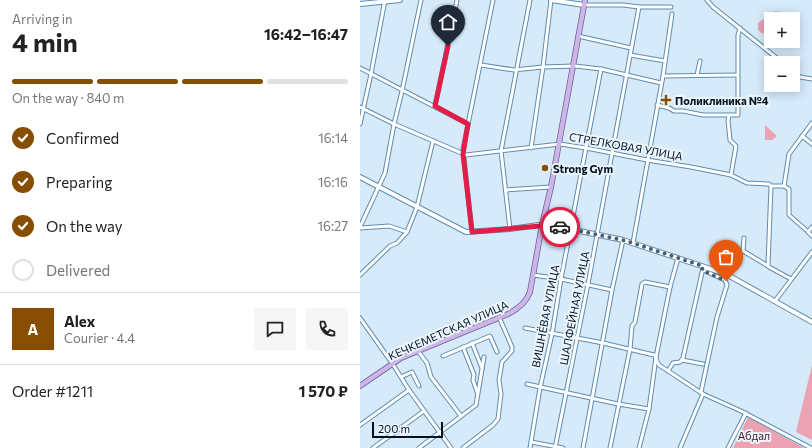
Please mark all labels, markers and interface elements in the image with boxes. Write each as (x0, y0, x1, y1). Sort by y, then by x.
pin (431, 5, 465, 46)
text: Arriving in (12, 11, 72, 27)
icon: home (437, 11, 459, 33)
map controls (764, 12, 800, 92)
button: + (764, 12, 800, 48)
text: 16:42–16:47 (264, 25, 348, 43)
text: 4 min (12, 26, 78, 57)
button: − (764, 56, 800, 92)
text: On the way · 840 m (12, 90, 124, 106)
marker: Поликлиника №4 (660, 94, 672, 106)
place label: Поликлиника №4 (675, 94, 769, 107)
icon: check (12, 127, 34, 149)
text: Confirmed (46, 129, 119, 147)
text: 16:14 (318, 130, 348, 146)
street label: СТРЕЛКОВАЯ УЛИЦА (568, 130, 684, 162)
place label: Strong Gym (553, 162, 613, 175)
marker: Strong Gym (540, 163, 550, 173)
icon: check (12, 171, 34, 193)
text: Preparing (46, 173, 112, 191)
text: 16:16 (318, 174, 348, 190)
courier (540, 207, 580, 247)
icon: check (12, 215, 34, 237)
icon: car (549, 216, 571, 238)
text: On the way (46, 217, 123, 235)
text: 16:27 (317, 218, 348, 234)
pin (709, 240, 743, 281)
icon: bag (715, 246, 737, 268)
street label: ШАЛФЕЙНАЯ УЛИЦА (556, 249, 592, 366)
text: Delivered (46, 261, 110, 279)
street label: ВИШНЁВАЯ УЛИЦА (528, 263, 561, 369)
street label: КЕЧКЕМЕТСКАЯ УЛИЦА (386, 297, 510, 362)
button: chat (254, 308, 296, 350)
button: phone (306, 308, 348, 350)
text: Alex (64, 312, 95, 330)
text: A (28, 320, 38, 338)
text: Courier · 4.4 (64, 330, 135, 346)
text: Order #1211 (12, 382, 93, 400)
text: 1 570 ₽ (299, 382, 348, 400)
scale bar (372, 420, 443, 439)
text: 200 m (378, 422, 410, 435)
park label: Абдал (738, 429, 770, 442)

